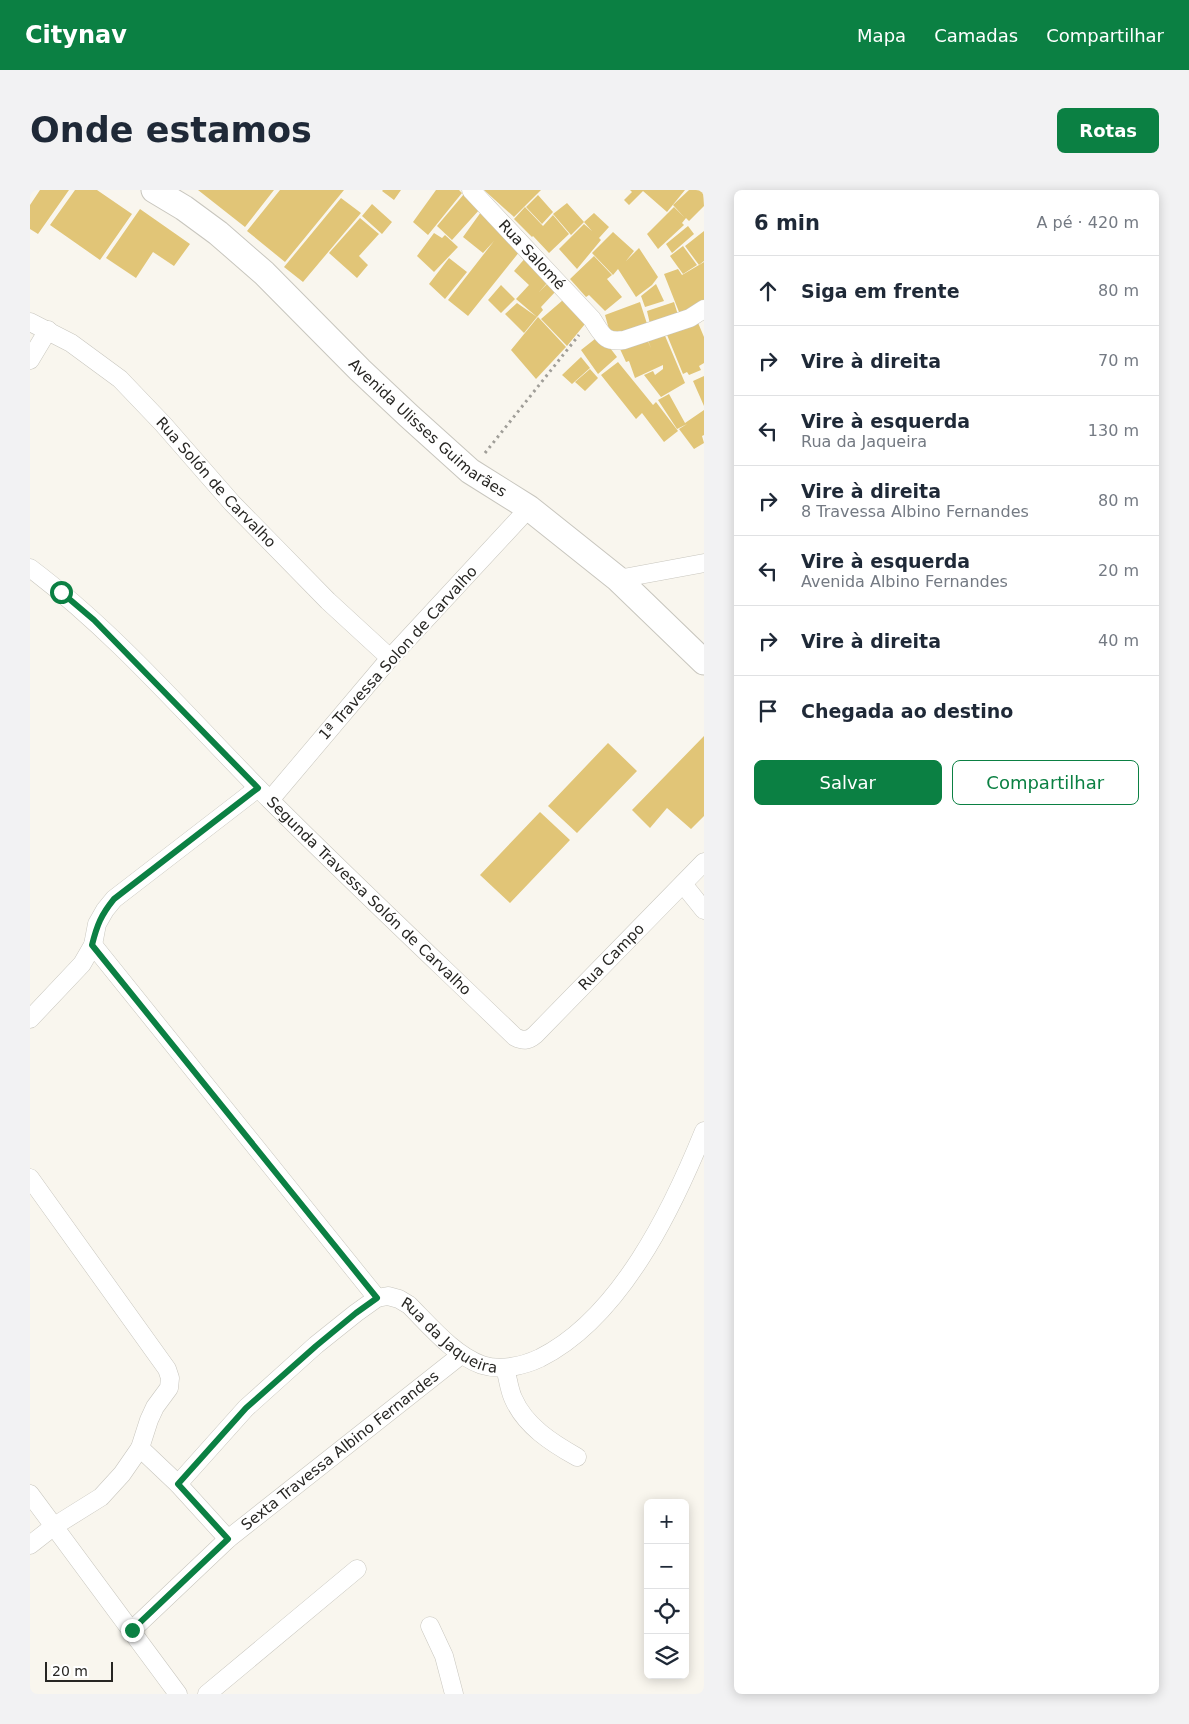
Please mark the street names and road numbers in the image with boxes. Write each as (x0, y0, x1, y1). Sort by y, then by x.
street label: Rua Salomé (495, 216, 569, 294)
street label: Avenida Ulisses Guimarães (345, 355, 510, 501)
street label: Rua Solón de Carvalho (152, 413, 280, 551)
street label: 1ª Travessa Solon de Carvalho (315, 562, 481, 744)
street label: Segunda Travessa Solón de Carvalho (263, 793, 475, 999)
street label: Rua Campo (575, 920, 648, 994)
street label: Rua da Jaqueira (398, 1293, 498, 1377)
street label: Sexta Travessa Albino Fernandes (238, 1367, 443, 1534)

